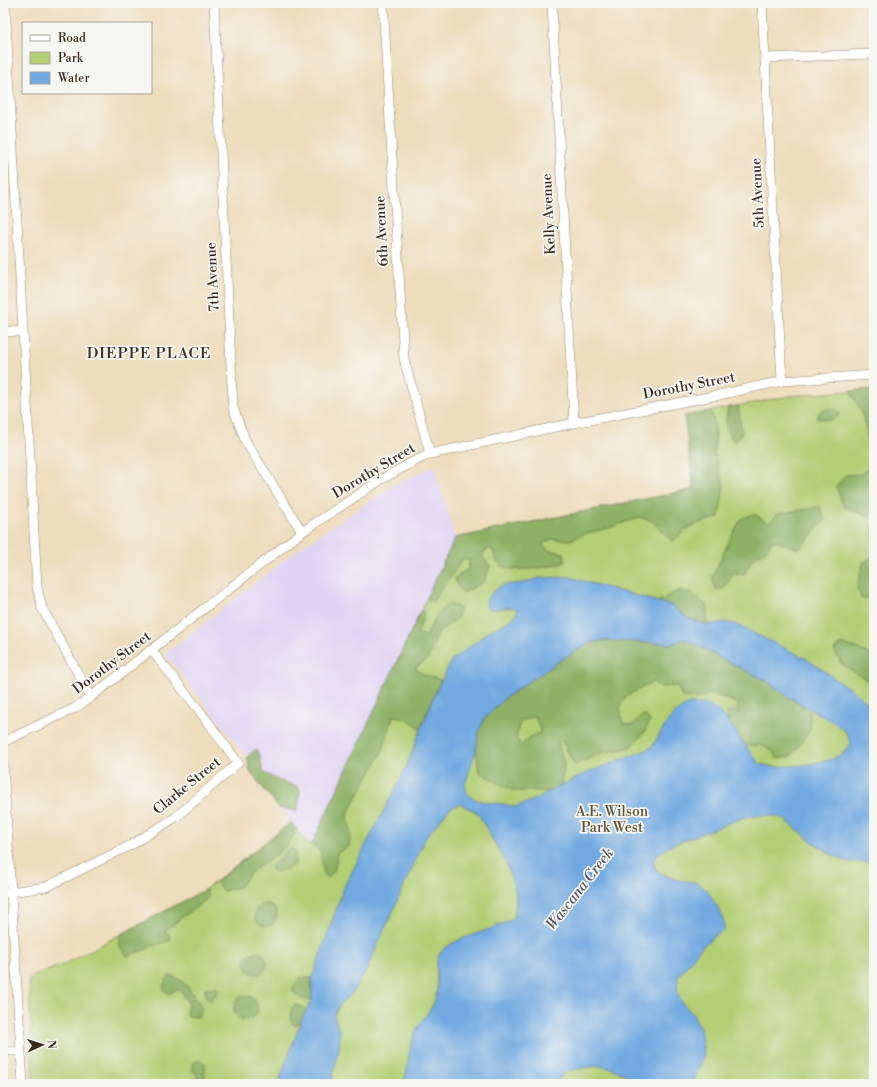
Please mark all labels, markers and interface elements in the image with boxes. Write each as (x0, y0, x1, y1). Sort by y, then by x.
legend (22, 22, 152, 94)
text: Road (58, 31, 86, 46)
text: Park (58, 51, 84, 66)
text: Water (57, 71, 90, 86)
street label: 5th Avenue (747, 157, 769, 229)
street label: Kelly Avenue (538, 173, 560, 255)
street label: 6th Avenue (371, 195, 393, 267)
street label: 7th Avenue (202, 242, 224, 312)
district label: DIEPPE PLACE (87, 344, 211, 363)
street label: Dorothy Street (641, 368, 737, 404)
street label: Dorothy Street (329, 439, 419, 503)
street label: Dorothy Street (69, 628, 155, 698)
street label: Clarke Street (150, 753, 225, 819)
park label: A.E. Wilson Park West (575, 803, 649, 837)
water label: Wascana Creek (542, 844, 618, 934)
north arrow (22, 1025, 62, 1065)
text: N (44, 1040, 58, 1050)

